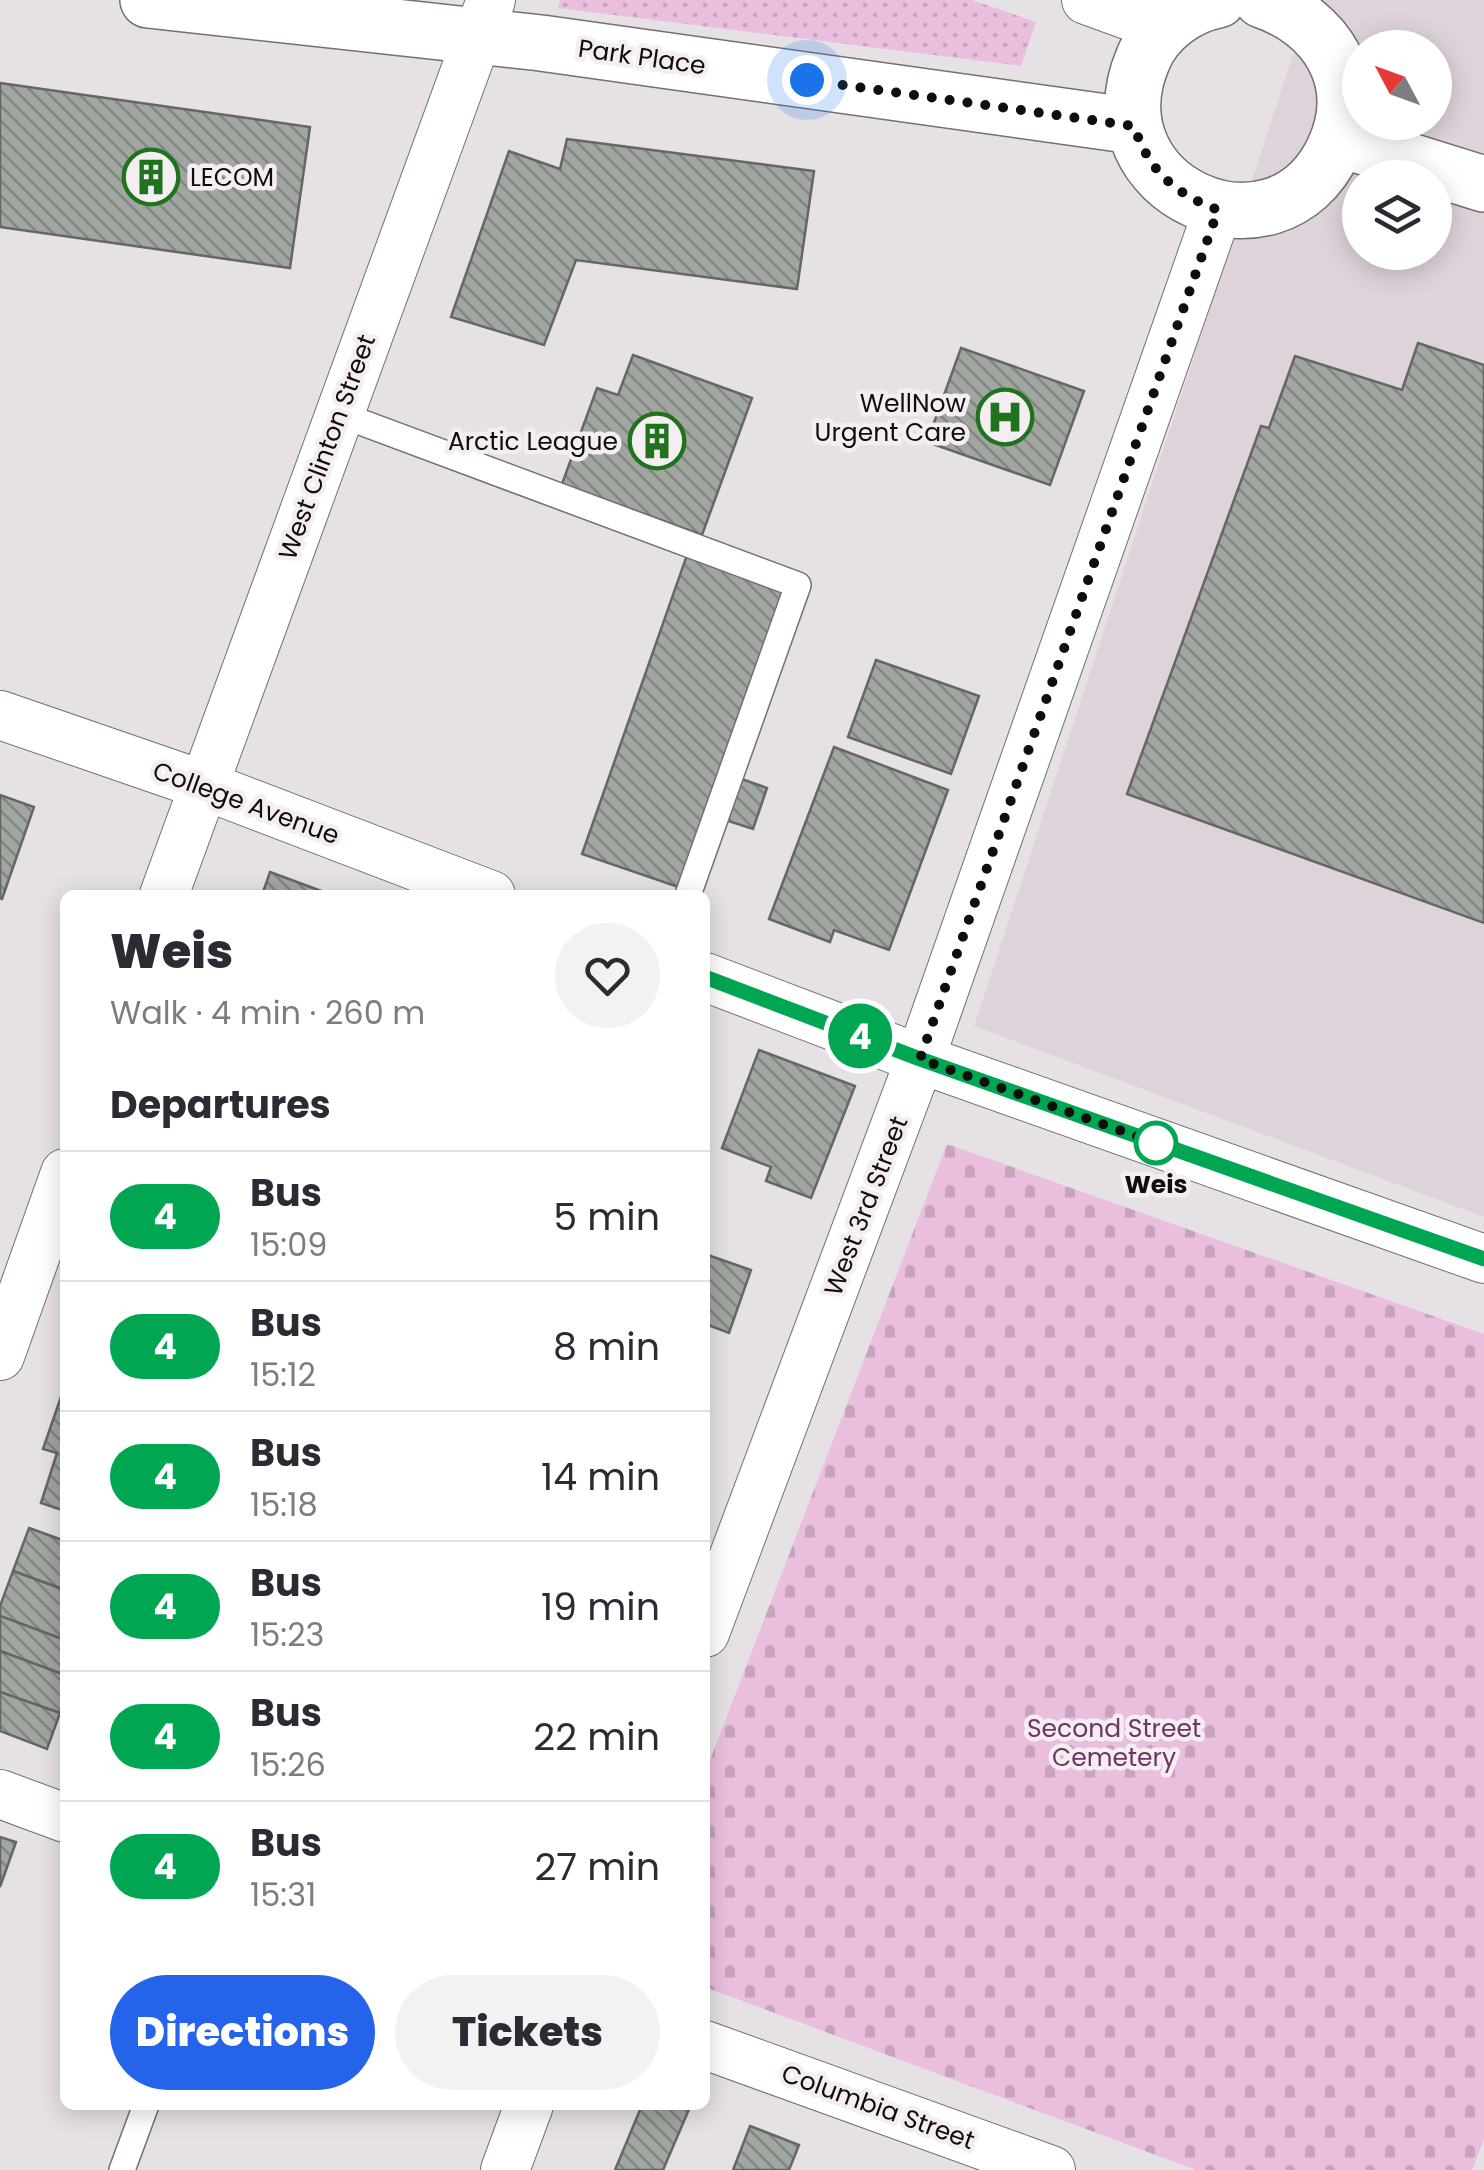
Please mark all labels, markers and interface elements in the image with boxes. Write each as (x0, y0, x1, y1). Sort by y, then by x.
north arrow (1342, 30, 1452, 140)
map controls (1342, 30, 1452, 270)
street label: Park Place (576, 31, 708, 83)
your location (782, 55, 832, 105)
building icon: LECOM (121, 147, 181, 207)
place label: LECOM (190, 160, 274, 195)
button: layers (1342, 160, 1452, 270)
street label: West Clinton Street (270, 330, 384, 564)
place label: WellNow Urgent Care (815, 386, 966, 450)
hospital icon: WellNow Urgent Care (975, 387, 1035, 447)
building icon: Arctic League (627, 411, 687, 471)
place label: Arctic League (448, 424, 618, 459)
street label: College Avenue (148, 753, 344, 853)
text: Weis (110, 918, 233, 985)
button: heart (555, 923, 660, 1028)
text: Walk · 4 min · 260 m (110, 990, 425, 1035)
line badge: 4 (828, 1004, 892, 1068)
text: 4 (848, 1012, 872, 1061)
text: Departures (110, 1078, 331, 1131)
street label: West 3rd Street (816, 1111, 916, 1301)
marker: Weis (1135, 1122, 1177, 1164)
text: Bus (250, 1166, 322, 1219)
place label: Weis (1124, 1167, 1188, 1202)
text: 5 min (553, 1190, 660, 1243)
text: 4 (153, 1192, 177, 1241)
text: 15:09 (250, 1222, 327, 1267)
text: Bus (250, 1296, 322, 1349)
text: 8 min (553, 1320, 660, 1373)
text: 4 (153, 1322, 177, 1371)
text: 15:12 (250, 1352, 316, 1397)
text: Bus (250, 1426, 322, 1479)
text: 14 min (541, 1450, 660, 1503)
text: 4 (153, 1452, 177, 1501)
text: 15:18 (250, 1482, 318, 1527)
text: Bus (250, 1556, 322, 1609)
text: 19 min (541, 1580, 660, 1633)
text: 4 (153, 1582, 177, 1631)
text: 15:23 (250, 1612, 324, 1657)
text: Bus (250, 1686, 322, 1739)
text: 22 min (533, 1710, 660, 1763)
park label: Second Street Cemetery (1027, 1711, 1201, 1775)
text: 4 (153, 1712, 177, 1761)
text: 15:26 (250, 1742, 326, 1787)
text: Bus (250, 1816, 322, 1869)
text: 27 min (534, 1840, 660, 1893)
text: 4 (153, 1842, 177, 1891)
text: 15:31 (250, 1872, 316, 1917)
button: Directions (110, 1975, 375, 2090)
button: Tickets (395, 1975, 660, 2090)
street label: Columbia Street (777, 2056, 979, 2158)

